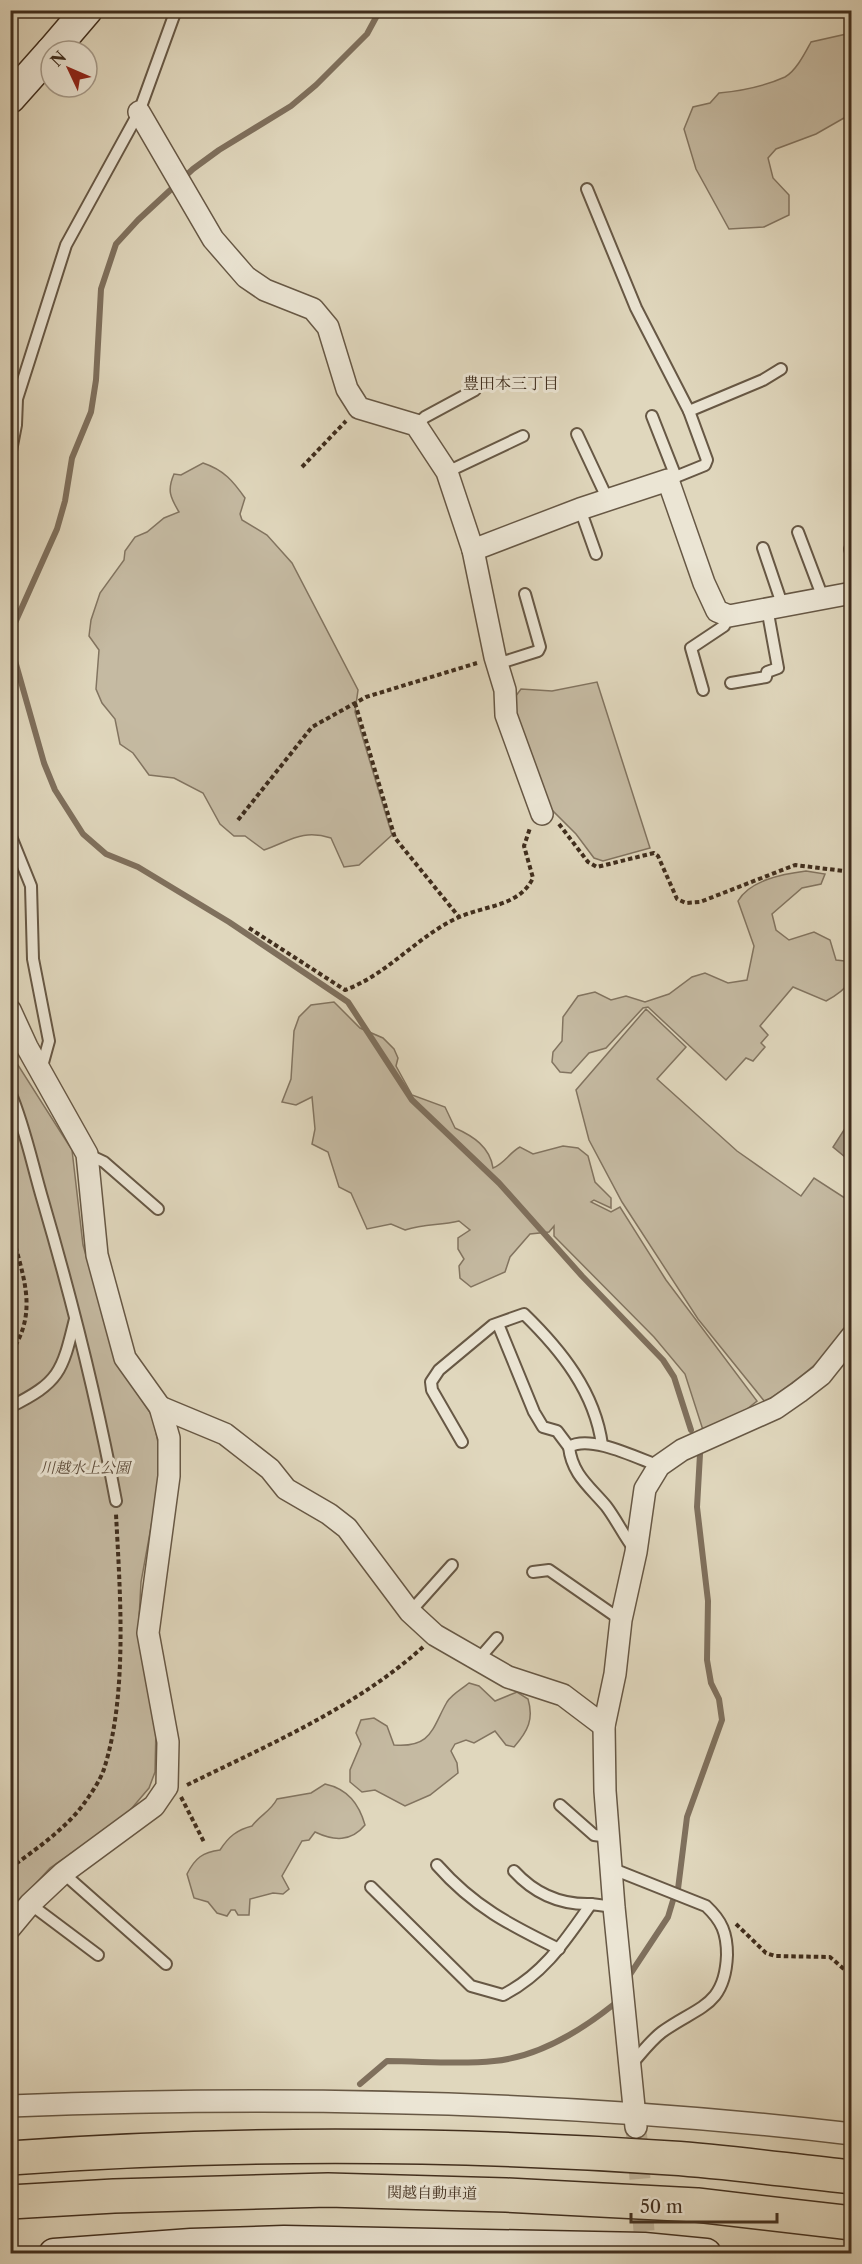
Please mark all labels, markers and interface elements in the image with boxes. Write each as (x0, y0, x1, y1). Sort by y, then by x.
north arrow (39, 39, 99, 99)
text: N (46, 47, 70, 71)
district label: 豊田本三丁目 (463, 373, 559, 393)
park label: 川越水上公園 (40, 1458, 133, 1477)
street label: 関越自動車道 (387, 2182, 477, 2203)
scale bar (631, 2186, 776, 2224)
text: 50 m (640, 2196, 683, 2218)

